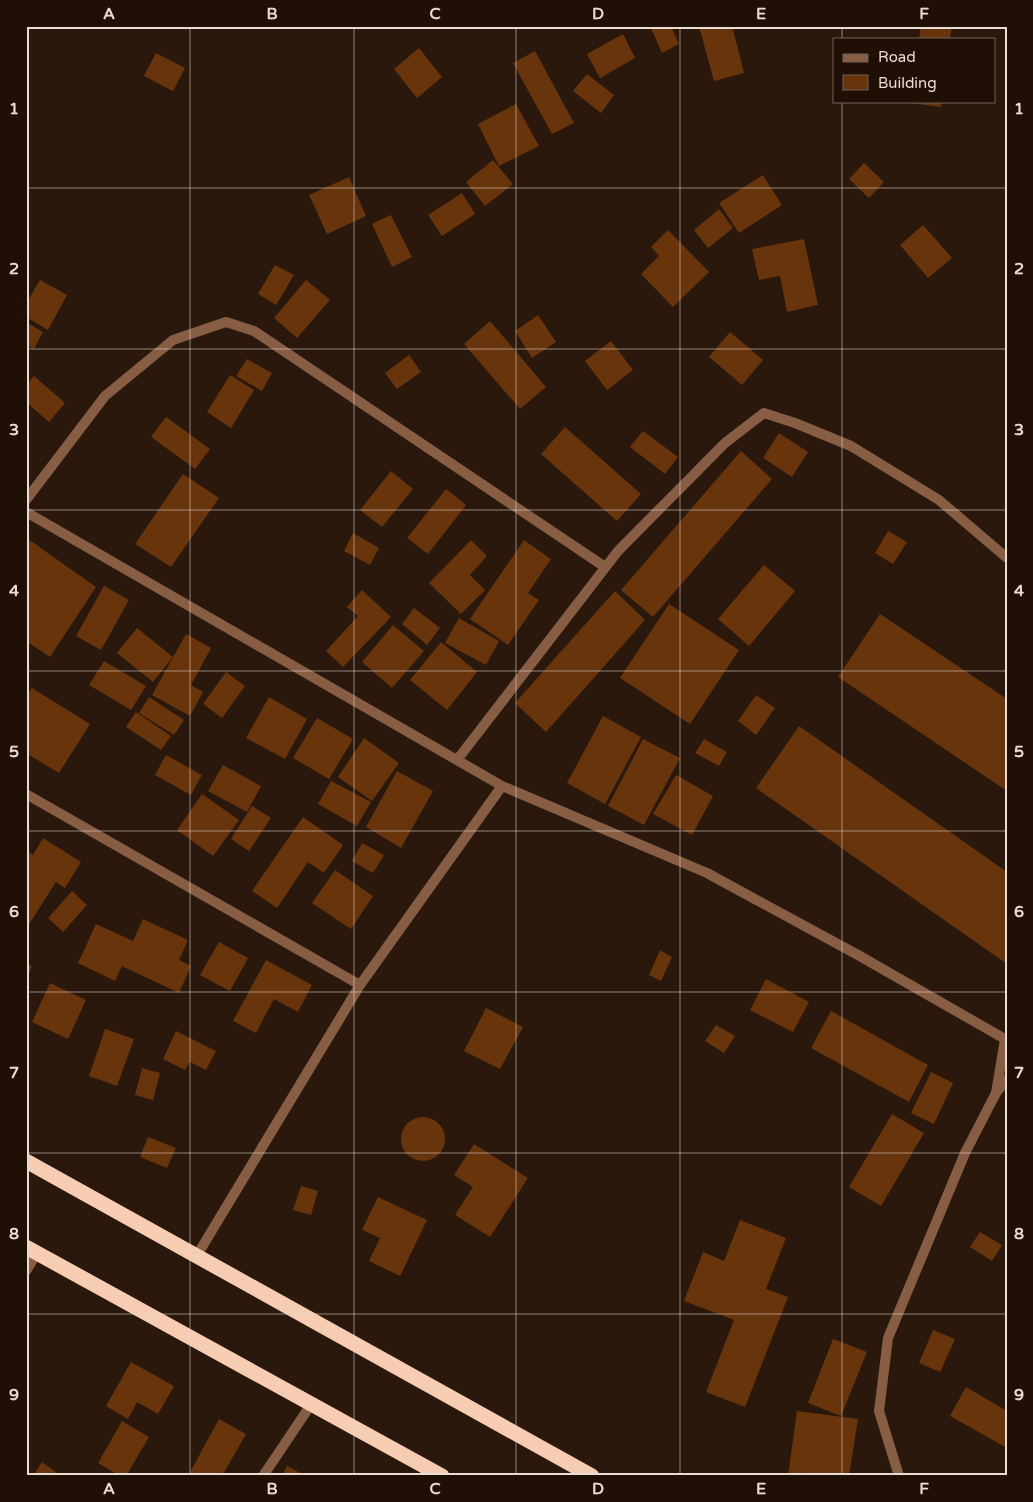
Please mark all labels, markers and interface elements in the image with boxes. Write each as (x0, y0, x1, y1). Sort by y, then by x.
text: A (103, 4, 115, 24)
text: B (266, 4, 278, 24)
text: C (429, 4, 441, 24)
text: D (592, 4, 604, 24)
text: E (756, 4, 766, 24)
text: F (919, 4, 929, 24)
legend (833, 38, 996, 102)
text: Road (878, 48, 916, 66)
text: Building (878, 74, 937, 92)
text: 1 (9, 99, 19, 119)
text: 1 (1014, 99, 1024, 119)
text: 2 (9, 259, 19, 279)
text: 2 (1014, 259, 1024, 279)
text: 3 (9, 420, 19, 440)
text: 3 (1014, 420, 1024, 440)
text: 4 (9, 581, 19, 601)
text: 4 (1014, 581, 1024, 601)
text: 5 (9, 742, 19, 762)
text: 5 (1014, 742, 1024, 762)
text: 6 (9, 902, 19, 922)
text: 6 (1014, 902, 1024, 922)
text: 7 (9, 1063, 19, 1083)
text: 7 (1014, 1063, 1024, 1083)
text: 8 (9, 1224, 19, 1244)
text: 8 (1014, 1224, 1024, 1244)
text: 9 (9, 1385, 19, 1405)
text: 9 (1014, 1385, 1024, 1405)
text: A (103, 1479, 115, 1499)
text: B (266, 1479, 278, 1499)
text: C (429, 1479, 441, 1499)
text: D (592, 1479, 604, 1499)
text: E (756, 1479, 766, 1499)
text: F (919, 1479, 929, 1499)

